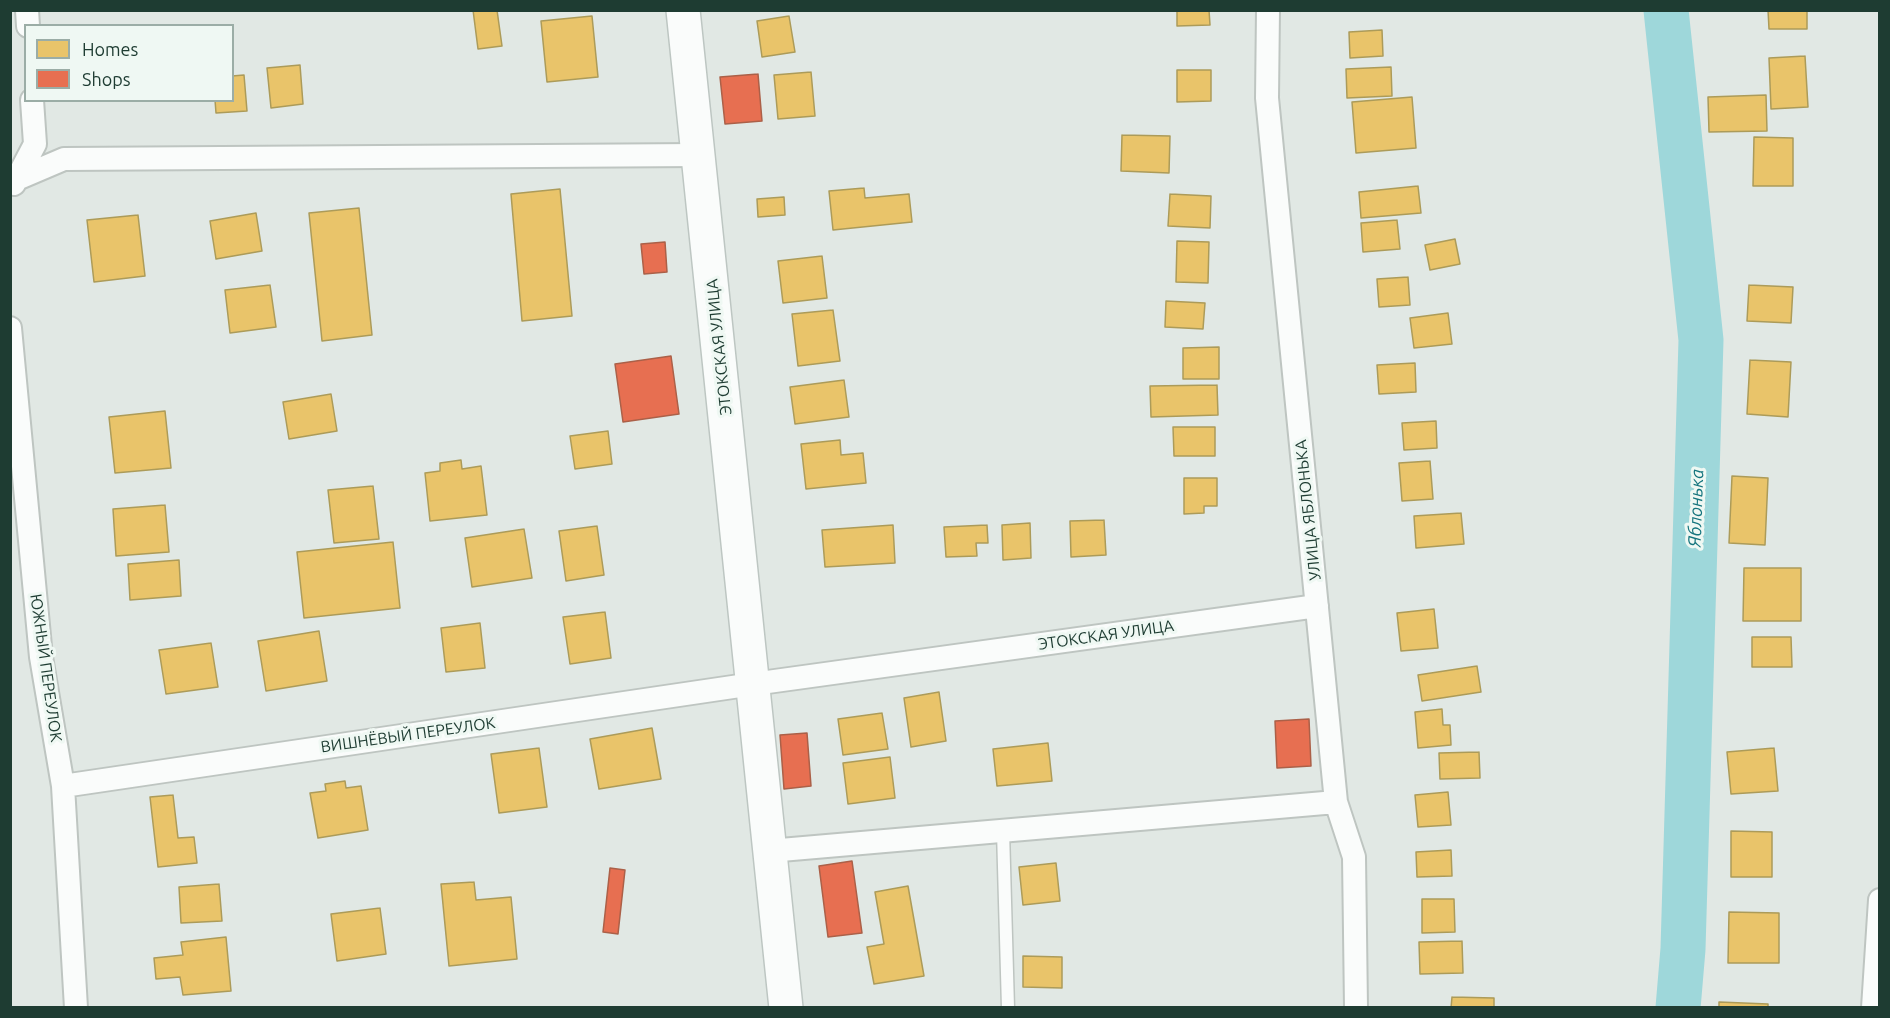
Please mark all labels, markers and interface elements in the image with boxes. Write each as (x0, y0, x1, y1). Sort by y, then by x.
legend (24, 24, 234, 102)
text: Homes (82, 39, 138, 59)
text: Shops (82, 69, 131, 89)
street label: ЭТОКСКАЯ УЛИЦА (702, 278, 736, 416)
street label: УЛИЦА ЯБЛОНЬКА (1291, 439, 1325, 581)
water label: Яблонька (1684, 469, 1708, 547)
street label: ЮЖНЫЙ ПЕРЕУЛОК (26, 593, 66, 743)
street label: ЭТОКСКАЯ УЛИЦА (1037, 616, 1175, 654)
street label: ВИШНЁВЫЙ ПЕРЕУЛОК (319, 713, 497, 757)

